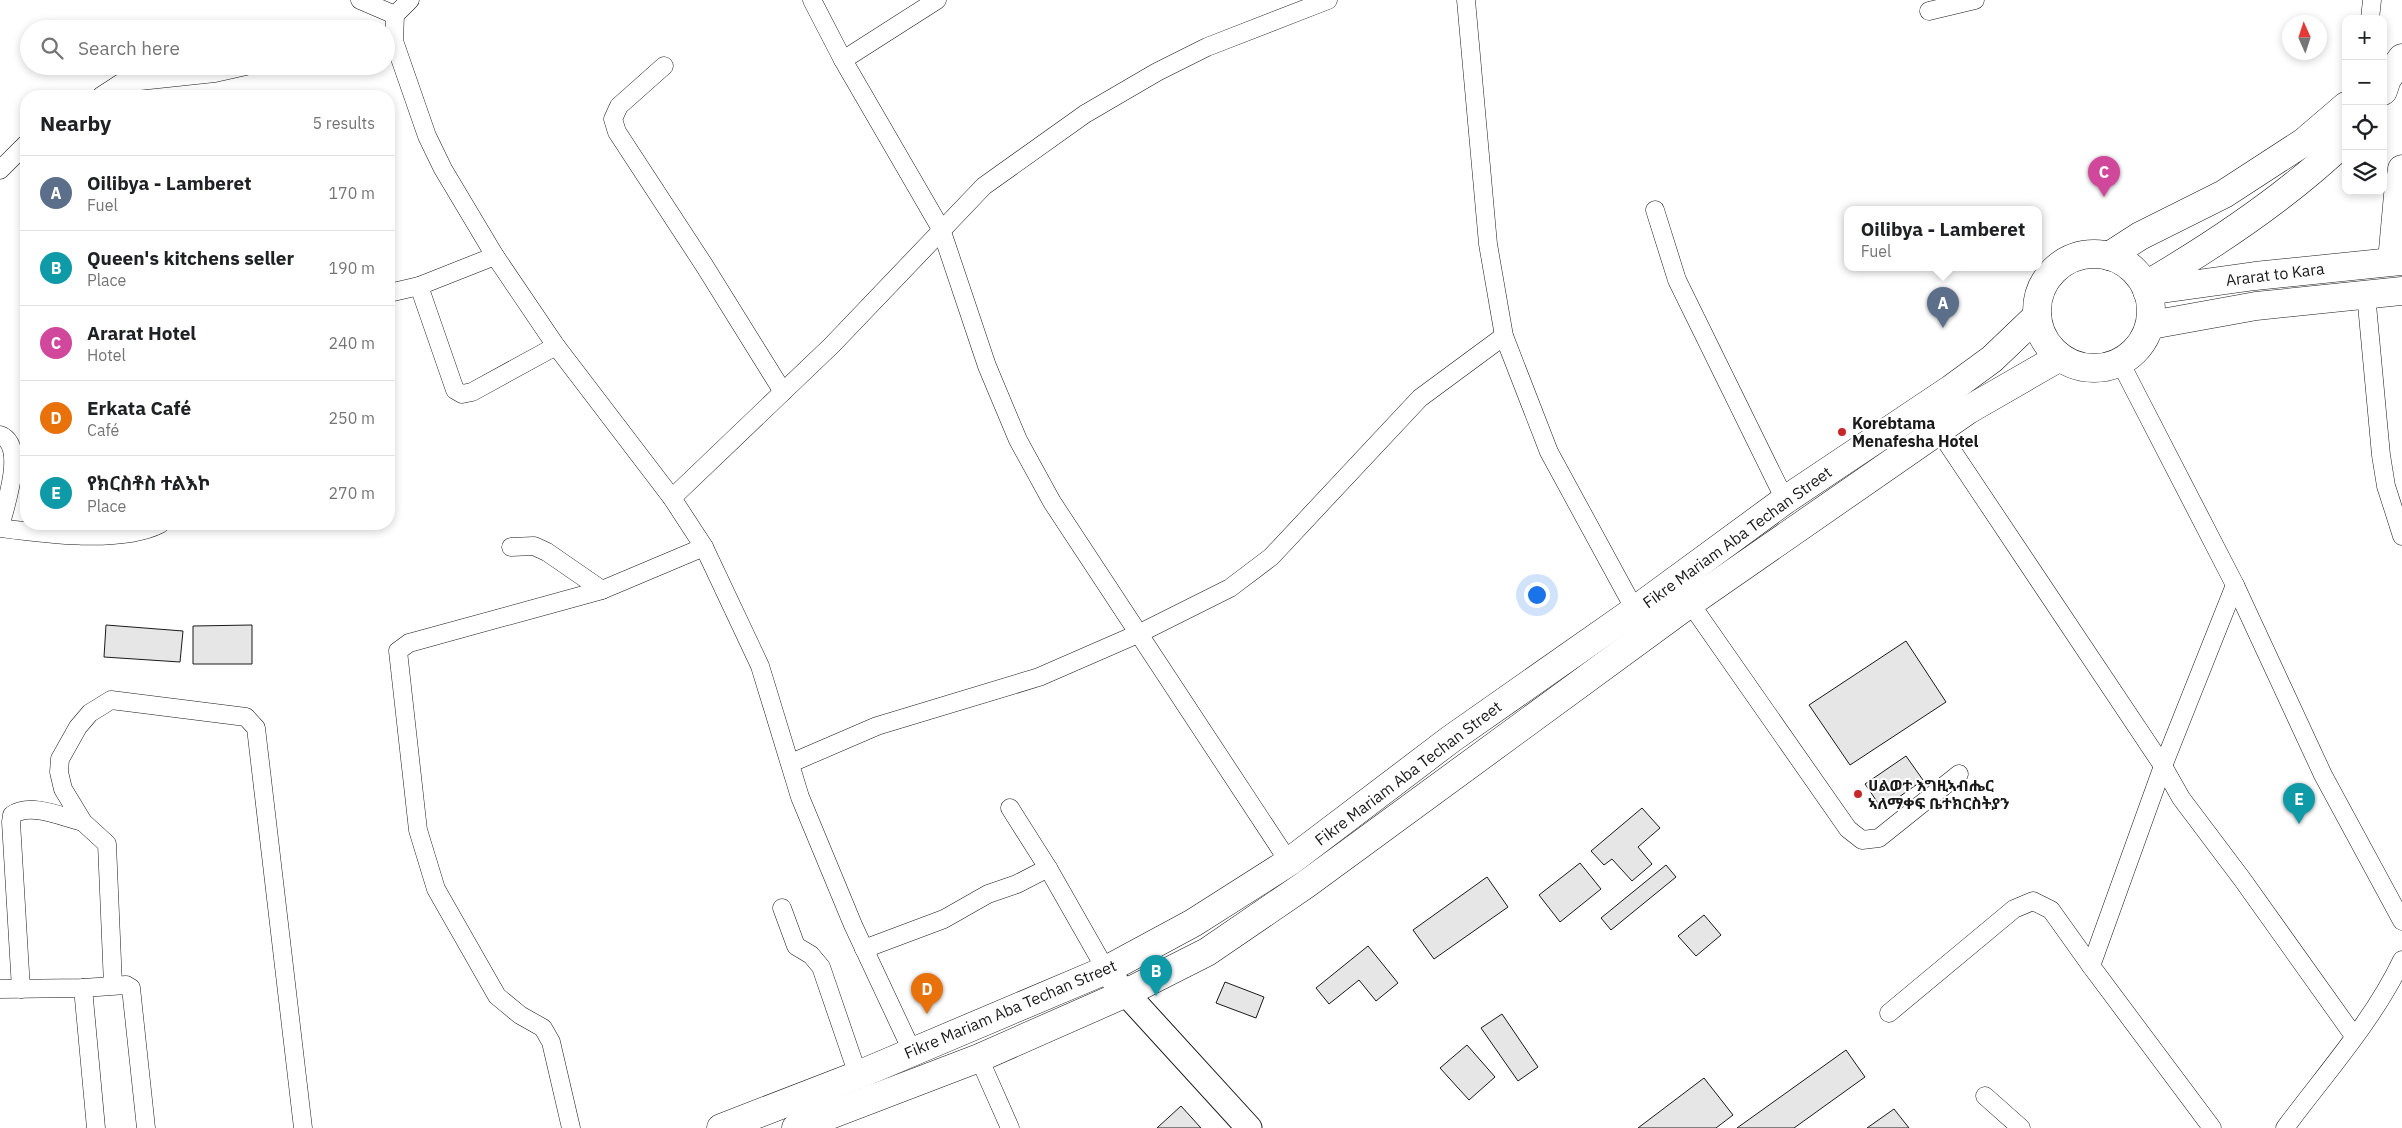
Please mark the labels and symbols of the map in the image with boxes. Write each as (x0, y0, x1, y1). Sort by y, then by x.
north arrow (2282, 15, 2327, 60)
pin: C (2088, 156, 2120, 197)
street label: Ararat to Kara (2224, 258, 2326, 290)
pin: A (1927, 287, 1959, 328)
place label: Korebtama Menafesha Hotel (1852, 413, 1978, 451)
marker: Korebtama Menafesha Hotel (1836, 426, 1848, 438)
street label: Fikre Mariam Aba Techan Street (1639, 462, 1835, 612)
your location (1524, 582, 1550, 608)
street label: Fikre Mariam Aba Techan Street (1311, 696, 1505, 850)
place label: ሀልወተ እግዚኣብሔር ኣለማቀፍ ቤተክርስትያን (1868, 775, 2010, 813)
pin: E (2283, 783, 2315, 824)
marker: ሀልወተ እግዚኣብሔር ኣለማቀፍ ቤተክርስትያን (1852, 788, 1864, 800)
street label: Fikre Mariam Aba Techan Street (901, 955, 1119, 1063)
pin: B (1140, 955, 1172, 996)
pin: D (911, 973, 943, 1014)

